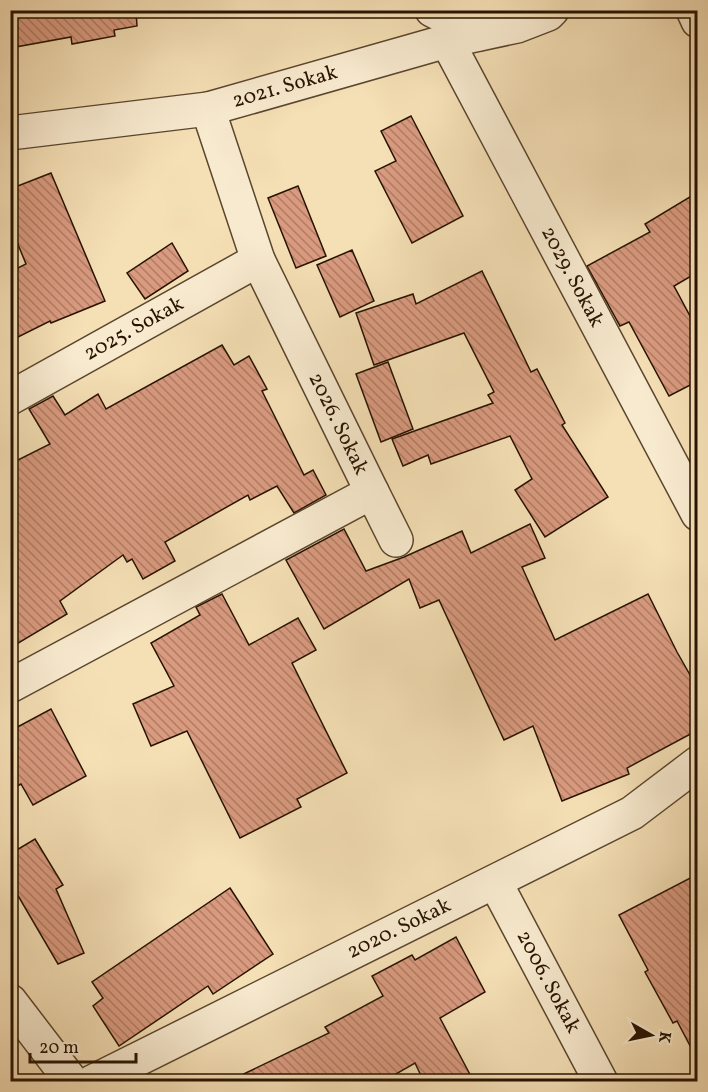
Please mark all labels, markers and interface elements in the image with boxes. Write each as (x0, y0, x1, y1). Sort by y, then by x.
street label: 2021. Sokak (229, 58, 342, 116)
street label: 2029. Sokak (533, 221, 611, 333)
street label: 2025. Sokak (79, 289, 190, 368)
street label: 2026. Sokak (301, 368, 376, 481)
street label: 2020. Sokak (342, 891, 456, 967)
street label: 2006. Sokak (509, 925, 588, 1039)
north arrow (621, 1005, 681, 1065)
scale bar (30, 1026, 136, 1064)
text: K (652, 1030, 676, 1045)
text: 20 m (39, 1036, 79, 1061)

